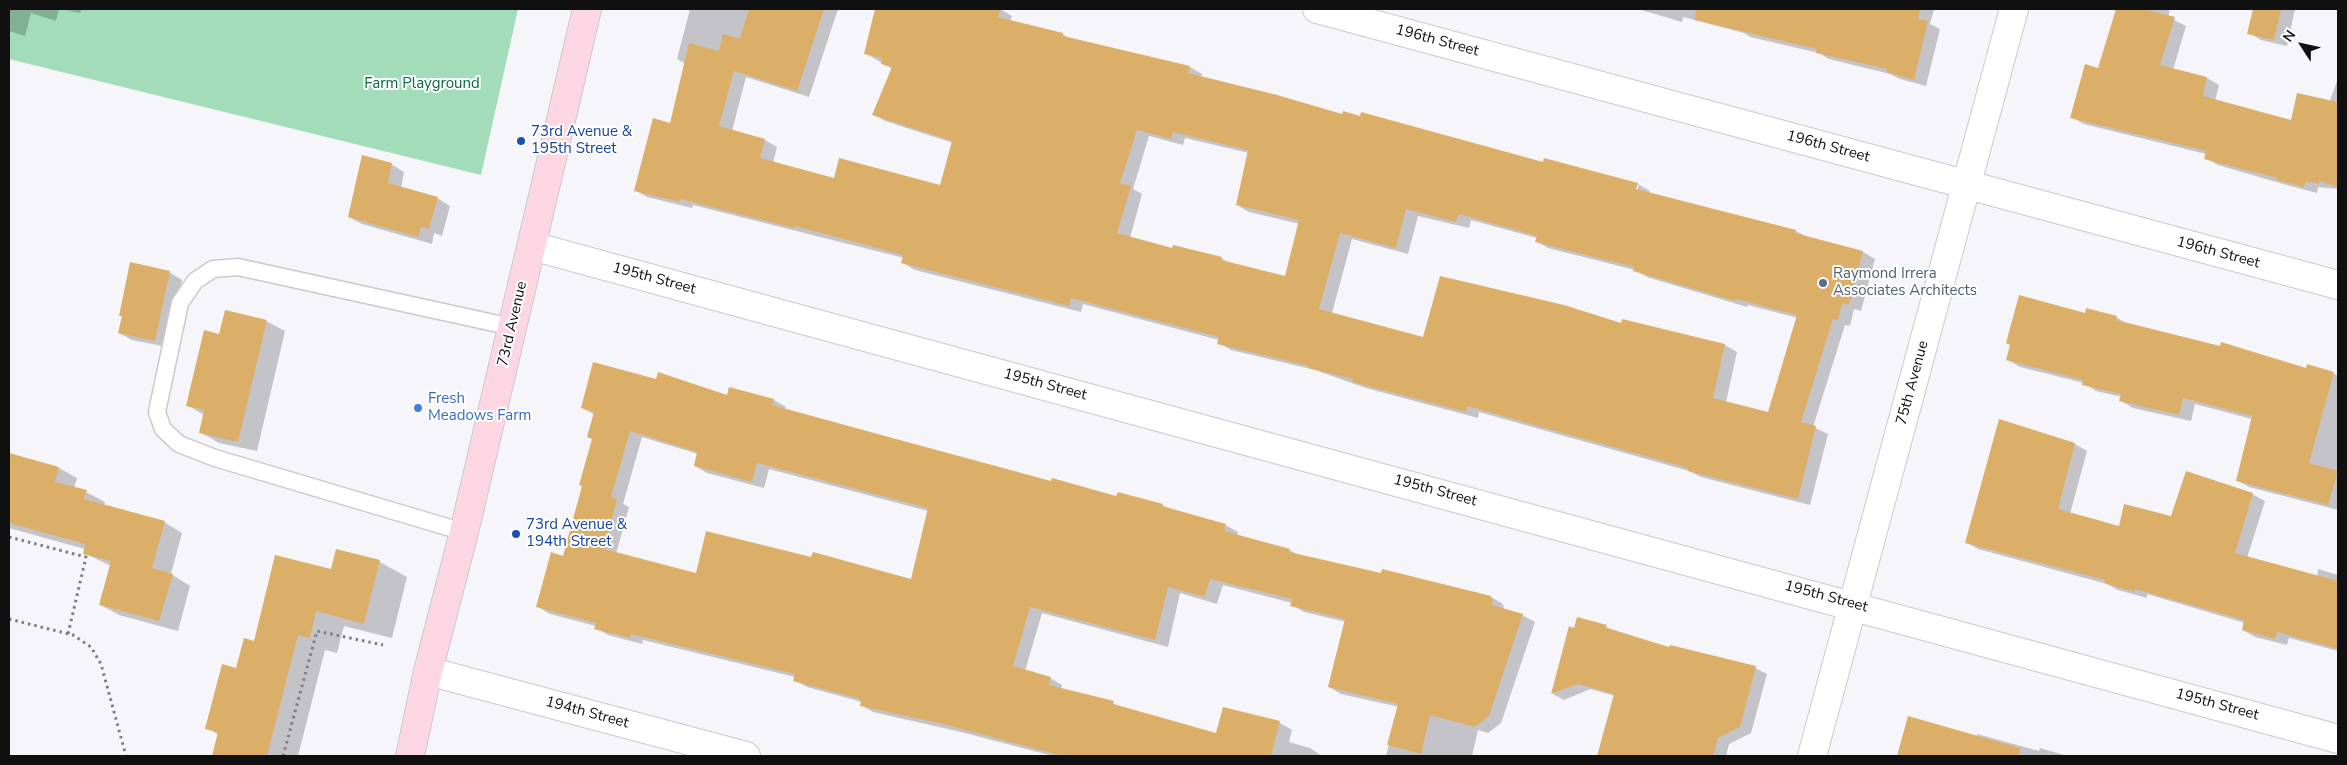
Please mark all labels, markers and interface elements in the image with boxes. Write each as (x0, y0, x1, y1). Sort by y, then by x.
north arrow (2277, 20, 2327, 70)
street label: 196th Street (1393, 21, 1481, 61)
text: N (2279, 26, 2300, 46)
park label: Farm Playground (364, 75, 480, 93)
place label: 73rd Avenue & 195th Street (531, 123, 632, 158)
street label: 196th Street (1784, 127, 1872, 167)
marker: 73rd Avenue & 195th Street (515, 135, 527, 147)
street label: 196th Street (2174, 233, 2262, 273)
street label: 195th Street (610, 259, 698, 299)
place label: Raymond Irrera Associates Architects (1833, 265, 1977, 300)
marker: Raymond Irrera Associates Architects (1817, 277, 1829, 289)
street label: 73rd Avenue (494, 280, 532, 368)
street label: 75th Avenue (1893, 339, 1933, 427)
street label: 195th Street (1001, 365, 1089, 405)
place label: Fresh Meadows Farm (428, 390, 531, 425)
marker: Fresh Meadows Farm (412, 402, 424, 414)
street label: 195th Street (1391, 471, 1479, 511)
place label: 73rd Avenue & 194th Street (526, 516, 627, 551)
marker: 73rd Avenue & 194th Street (510, 528, 522, 540)
street label: 195th Street (1782, 577, 1870, 617)
street label: 195th Street (2173, 685, 2261, 725)
street label: 194th Street (543, 693, 631, 733)

